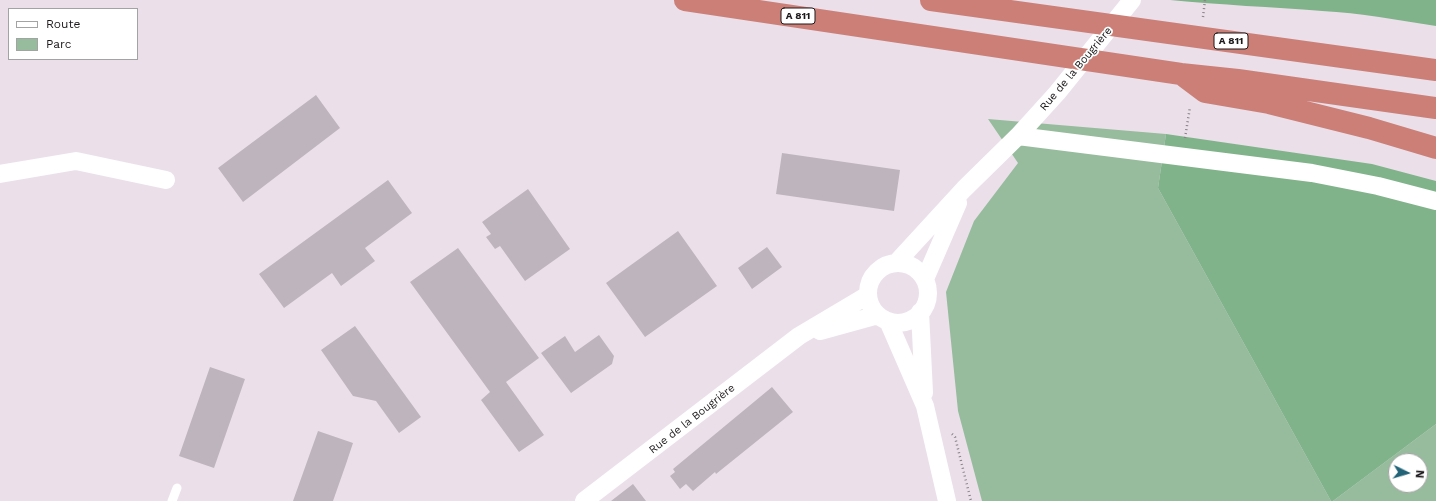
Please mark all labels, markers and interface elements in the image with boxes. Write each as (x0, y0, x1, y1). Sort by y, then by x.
legend (8, 8, 138, 60)
road number: A 811 (781, 8, 815, 24)
text: Route (46, 17, 80, 31)
street label: Rue de la Bougrière (1037, 24, 1115, 114)
road number: A 811 (1214, 33, 1248, 49)
text: Parc (46, 37, 72, 51)
street label: Rue de la Bougrière (646, 381, 738, 457)
north arrow (1388, 453, 1428, 493)
text: N (1413, 469, 1426, 479)

